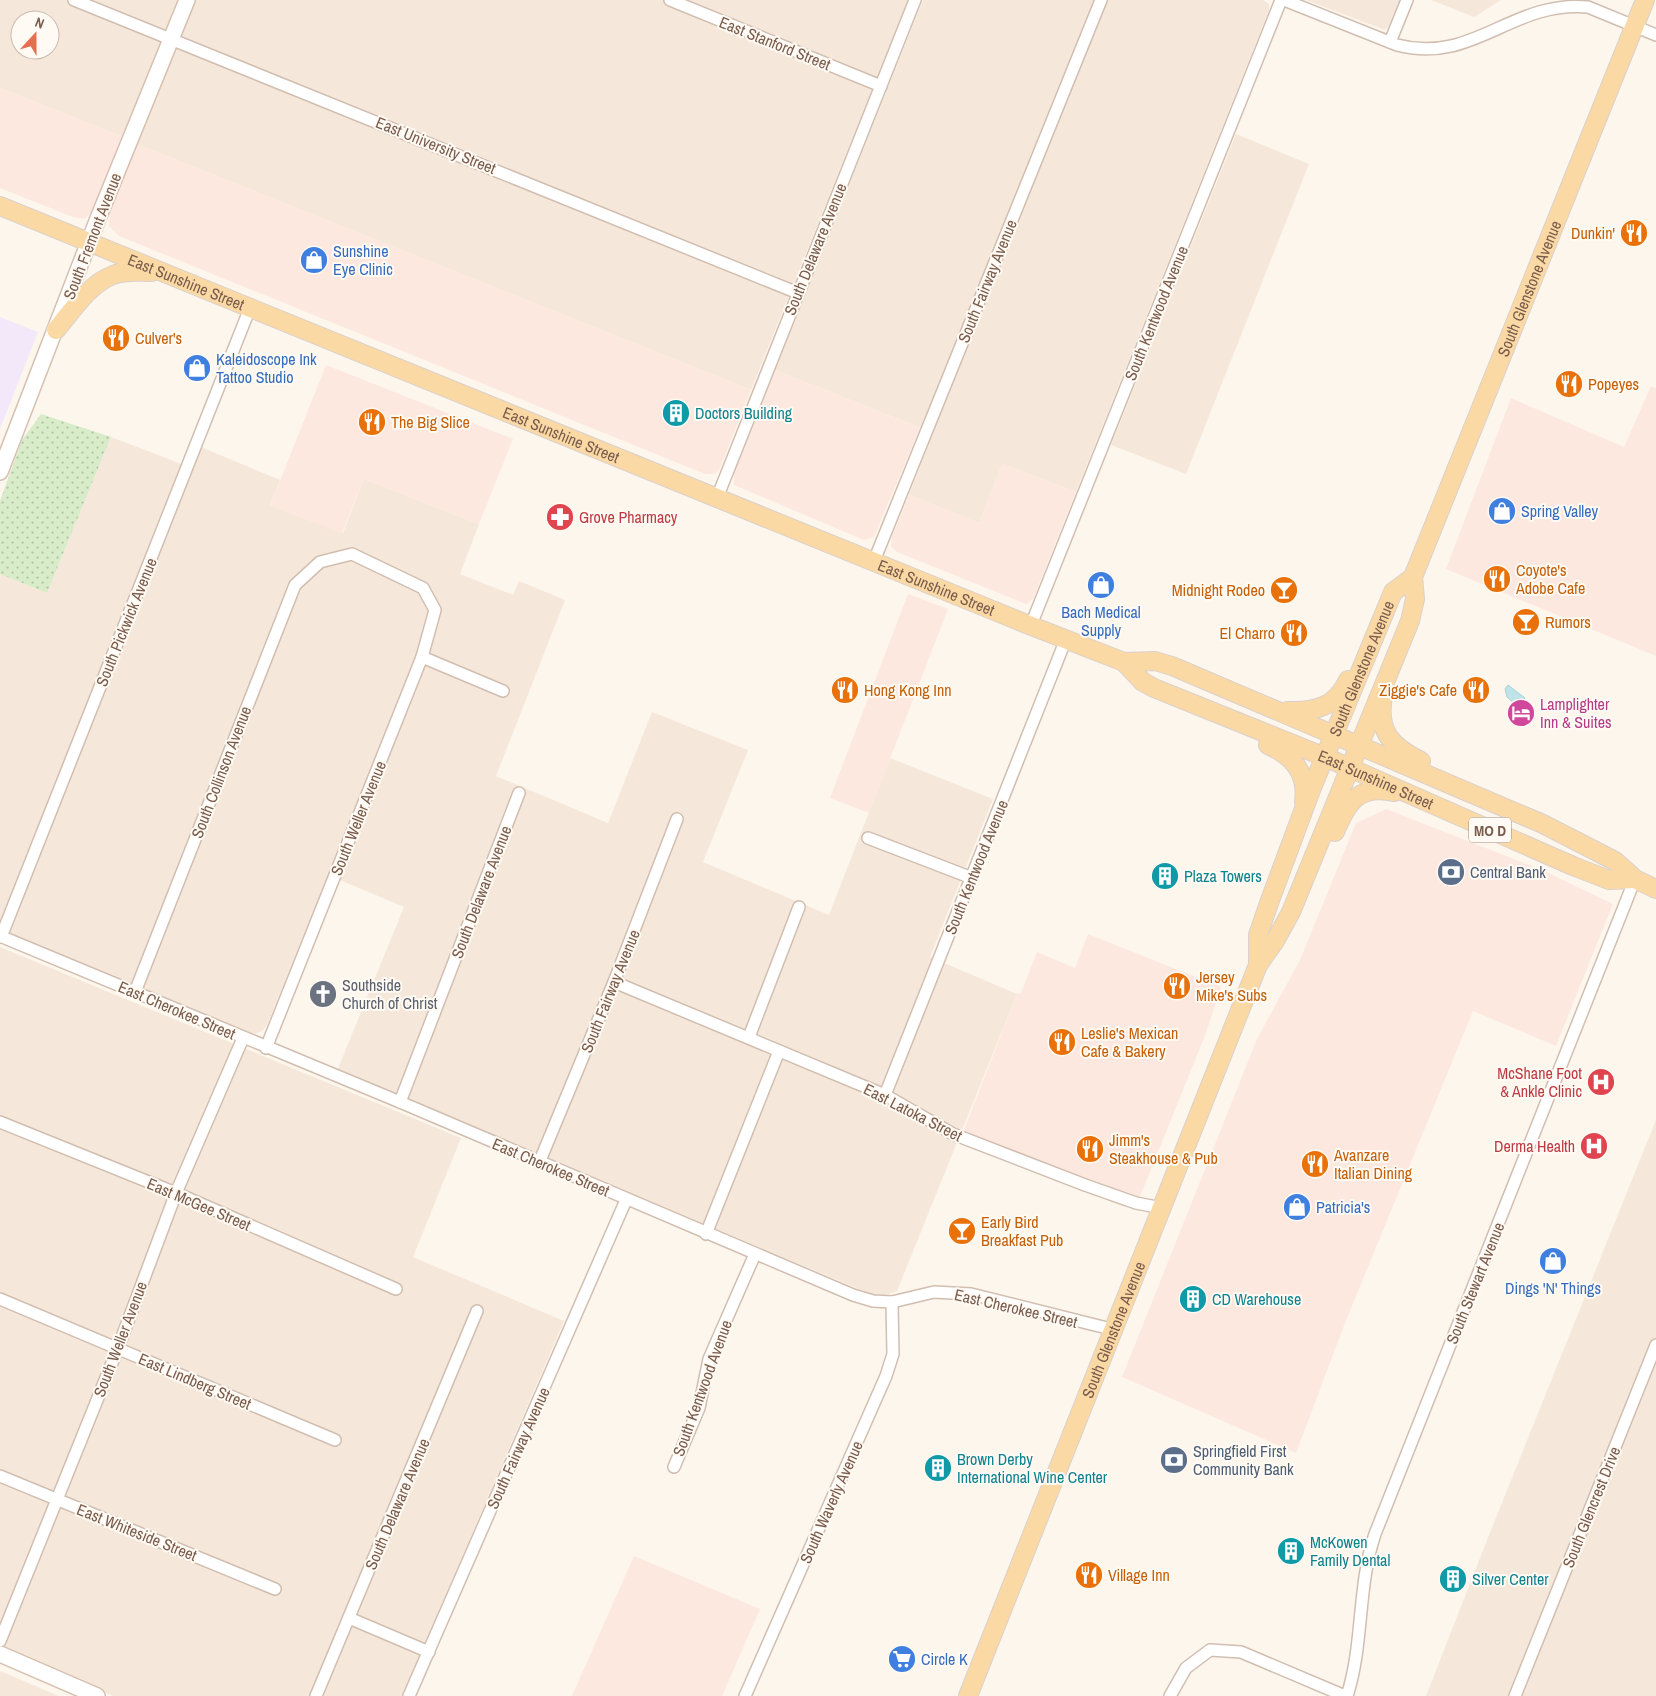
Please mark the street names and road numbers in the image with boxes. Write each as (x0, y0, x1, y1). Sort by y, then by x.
street label: East Stanford Street (716, 11, 834, 75)
street label: East University Street (373, 111, 500, 179)
street label: South Fremont Avenue (58, 170, 126, 302)
street label: South Delaware Avenue (778, 180, 852, 318)
street label: South Fairway Avenue (952, 216, 1022, 346)
street label: South Glenstone Avenue (1492, 217, 1566, 360)
street label: South Kentwood Avenue (1119, 242, 1193, 384)
street label: East Sunshine Street (125, 248, 248, 316)
street label: East Sunshine Street (500, 401, 623, 468)
street label: South Pickwick Avenue (90, 554, 162, 690)
street label: East Sunshine Street (875, 554, 998, 621)
street label: South Glenstone Avenue (1323, 597, 1399, 740)
street label: South Collinson Avenue (186, 703, 256, 841)
street label: East Sunshine Street (1315, 744, 1437, 815)
street label: South Weller Avenue (325, 757, 391, 879)
street label: South Kentwood Avenue (939, 796, 1013, 938)
road number: MO D (1469, 818, 1511, 842)
street label: South Delaware Avenue (446, 822, 516, 962)
street label: South Fairway Avenue (575, 926, 645, 1056)
street label: East Cherokee Street (115, 975, 239, 1045)
street label: East Latoka Street (860, 1078, 966, 1146)
street label: East Cherokee Street (489, 1132, 613, 1202)
street label: East McGee Street (144, 1172, 255, 1236)
street label: South Stewart Avenue (1441, 1219, 1509, 1347)
street label: South Glenstone Avenue (1076, 1258, 1150, 1401)
street label: South Weller Avenue (88, 1278, 152, 1400)
street label: East Cherokee Street (952, 1283, 1080, 1333)
street label: South Kentwood Avenue (667, 1317, 737, 1459)
street label: East Lindberg Street (135, 1347, 255, 1415)
street label: South Fairway Avenue (481, 1384, 555, 1512)
street label: South Delaware Avenue (359, 1435, 435, 1573)
street label: South Waverly Avenue (794, 1437, 868, 1567)
street label: South Glencrest Drive (1557, 1443, 1625, 1571)
street label: East Whiteside Street (74, 1498, 201, 1566)

